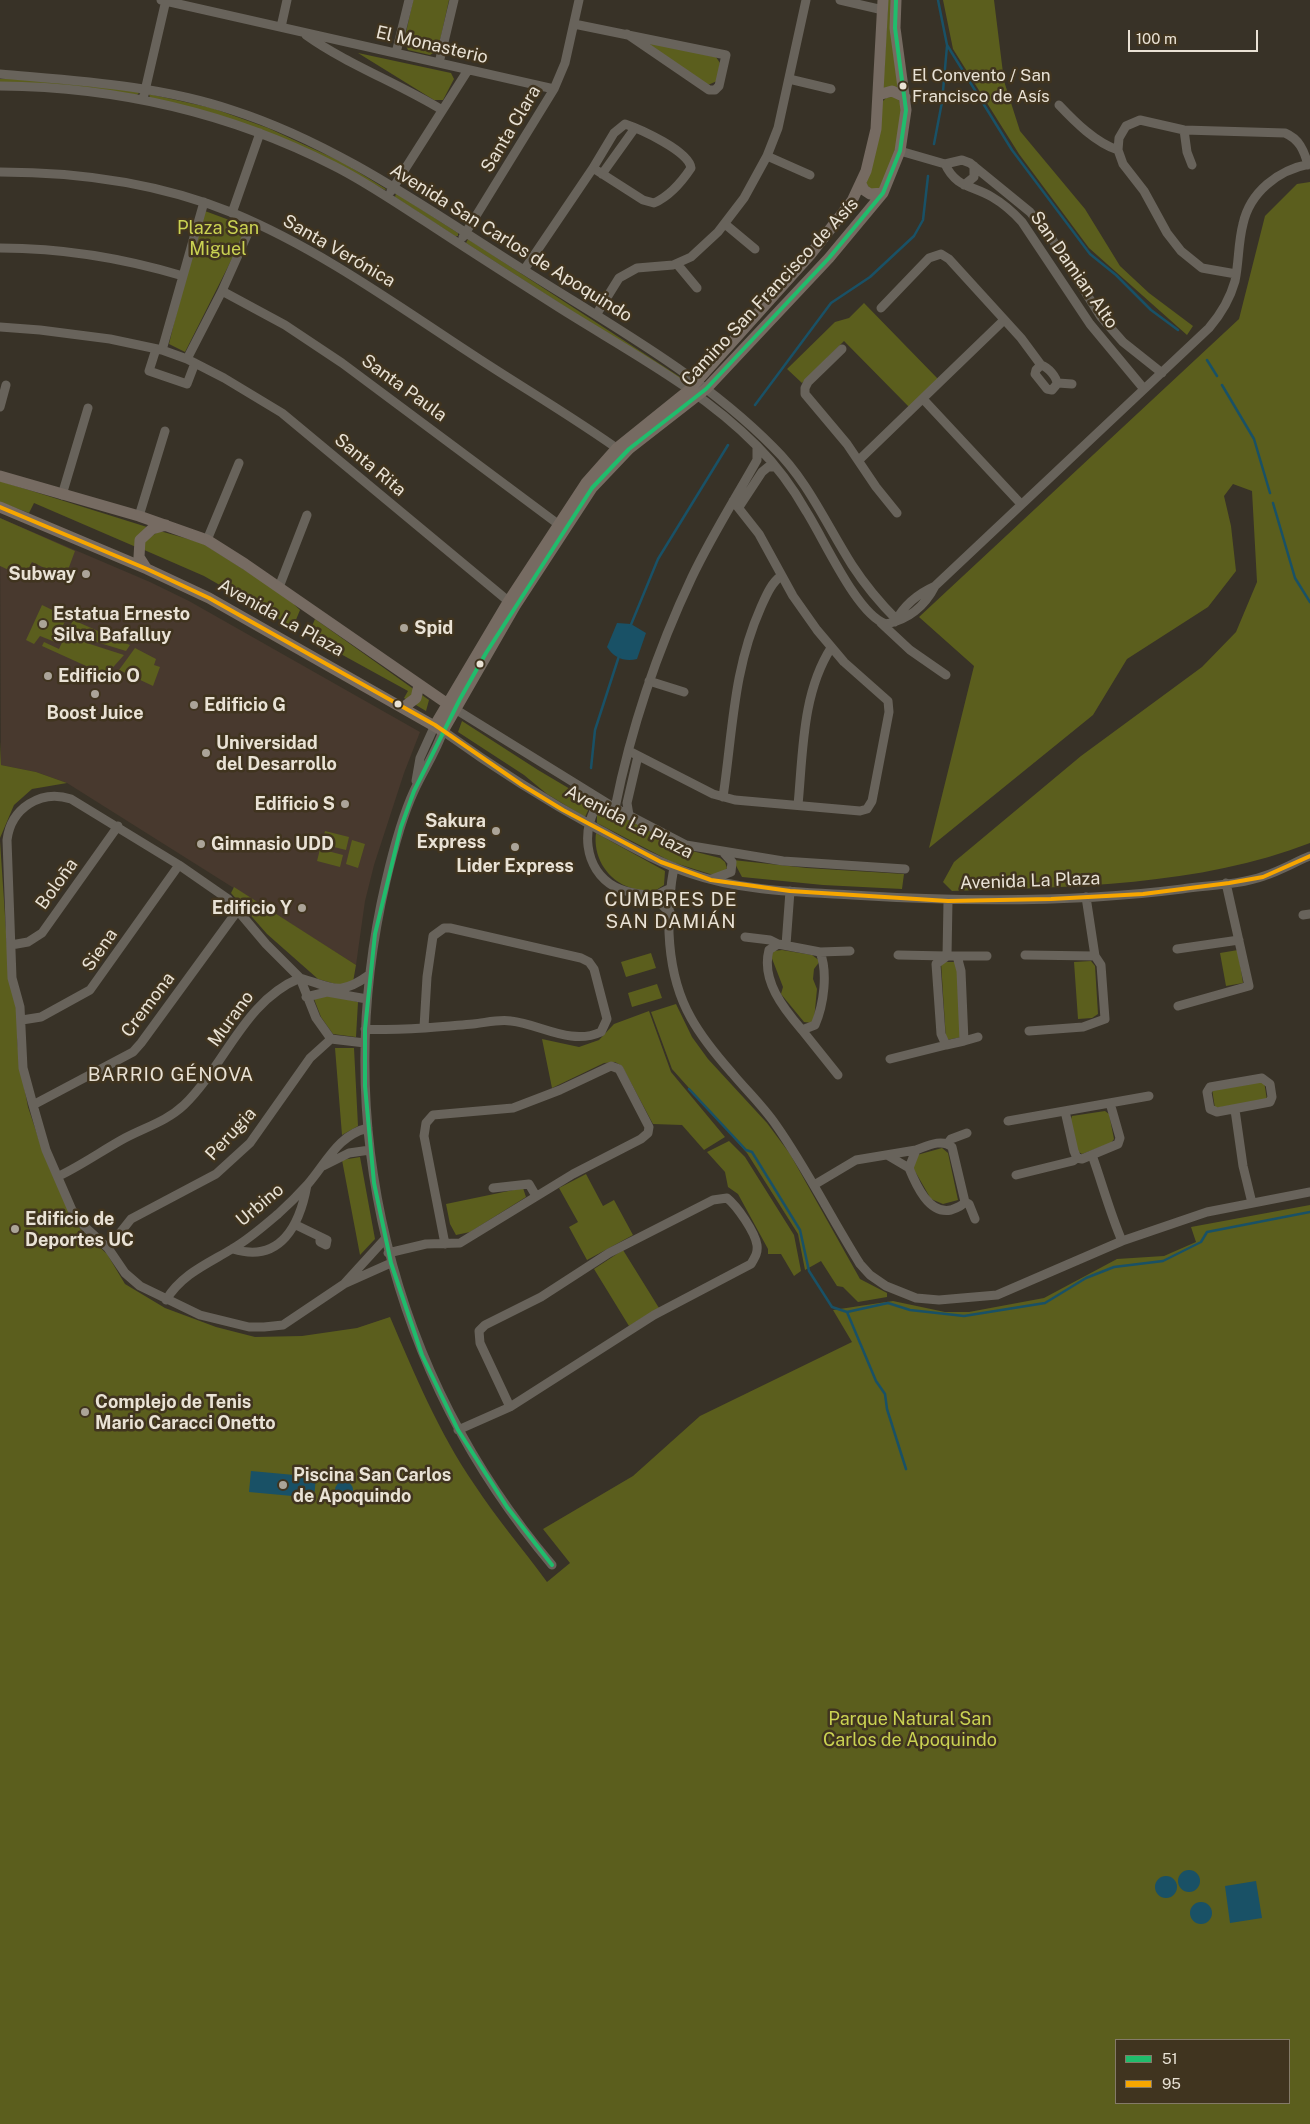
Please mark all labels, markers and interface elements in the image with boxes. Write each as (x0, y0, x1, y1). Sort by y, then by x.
scale bar (1130, 20, 1260, 52)
street label: El Monasterio (374, 22, 490, 68)
text: 100 m (1136, 30, 1177, 47)
place label: El Convento / San Francisco de Asís (912, 66, 1051, 106)
marker: El Convento / San Francisco de Asís (898, 81, 908, 91)
street label: Santa Clara (477, 82, 545, 176)
street label: Avenida San Carlos de Apoquindo (386, 159, 636, 327)
street label: Camino San Francisco de Asís (677, 193, 863, 391)
street label: San Damian Alto (1025, 207, 1123, 333)
street label: Santa Verónica (279, 210, 399, 292)
park label: Plaza San Miguel (177, 217, 259, 260)
street label: Santa Paula (357, 350, 451, 426)
street label: Santa Rita (330, 429, 410, 501)
place label: Subway (8, 563, 76, 585)
marker: Subway (80, 568, 92, 580)
street label: Avenida La Plaza (214, 574, 348, 662)
place label: Estatua Ernesto Silva Bafalluy (53, 603, 190, 646)
place label: Spid (414, 617, 453, 639)
marker: Estatua Ernesto Silva Bafalluy (37, 618, 49, 630)
marker: Spid (398, 622, 410, 634)
unlabelled marker (475, 659, 485, 669)
place label: Edificio O (58, 665, 140, 687)
marker: Edificio O (42, 670, 54, 682)
marker: Boost Juice (89, 688, 101, 700)
place label: Edificio G (204, 694, 286, 716)
marker: Edificio G (188, 699, 200, 711)
unlabelled marker (393, 699, 403, 709)
place label: Boost Juice (46, 702, 144, 724)
place label: Universidad del Desarrollo (216, 732, 337, 774)
marker: Universidad del Desarrollo (200, 747, 212, 759)
street label: Avenida La Plaza (561, 780, 697, 864)
place label: Edificio S (254, 793, 335, 815)
marker: Edificio S (339, 798, 351, 810)
place label: Sakura Express (417, 810, 486, 852)
marker: Sakura Express (490, 825, 502, 837)
place label: Gimnasio UDD (211, 833, 334, 855)
marker: Gimnasio UDD (195, 838, 207, 850)
marker: Lider Express (509, 841, 521, 853)
street label: Boloña (31, 854, 83, 914)
place label: Lider Express (456, 855, 574, 877)
street label: Avenida La Plaza (959, 868, 1101, 894)
district label: CUMBRES DE SAN DAMIÁN (603, 889, 739, 933)
place label: Edificio Y (212, 897, 292, 919)
marker: Edificio Y (296, 902, 308, 914)
street label: Siena (78, 925, 122, 975)
street label: Cremona (117, 968, 179, 1042)
street label: Murano (204, 987, 258, 1051)
district label: BARRIO GÉNOVA (86, 1064, 256, 1086)
street label: Perugia (201, 1103, 261, 1165)
street label: Urbino (232, 1179, 288, 1231)
place label: Edificio de Deportes UC (25, 1208, 134, 1250)
marker: Edificio de Deportes UC (9, 1223, 21, 1235)
place label: Complejo de Tenis Mario Caracci Onetto (95, 1391, 276, 1434)
marker: Complejo de Tenis Mario Caracci Onetto (79, 1406, 91, 1418)
place label: Piscina San Carlos de Apoquindo (293, 1464, 451, 1506)
marker: Piscina San Carlos de Apoquindo (277, 1479, 289, 1491)
park label: Parque Natural San Carlos de Apoquindo (823, 1708, 997, 1750)
legend (1115, 2039, 1290, 2104)
text: 51 (1162, 2050, 1178, 2067)
text: 95 (1162, 2075, 1181, 2092)

